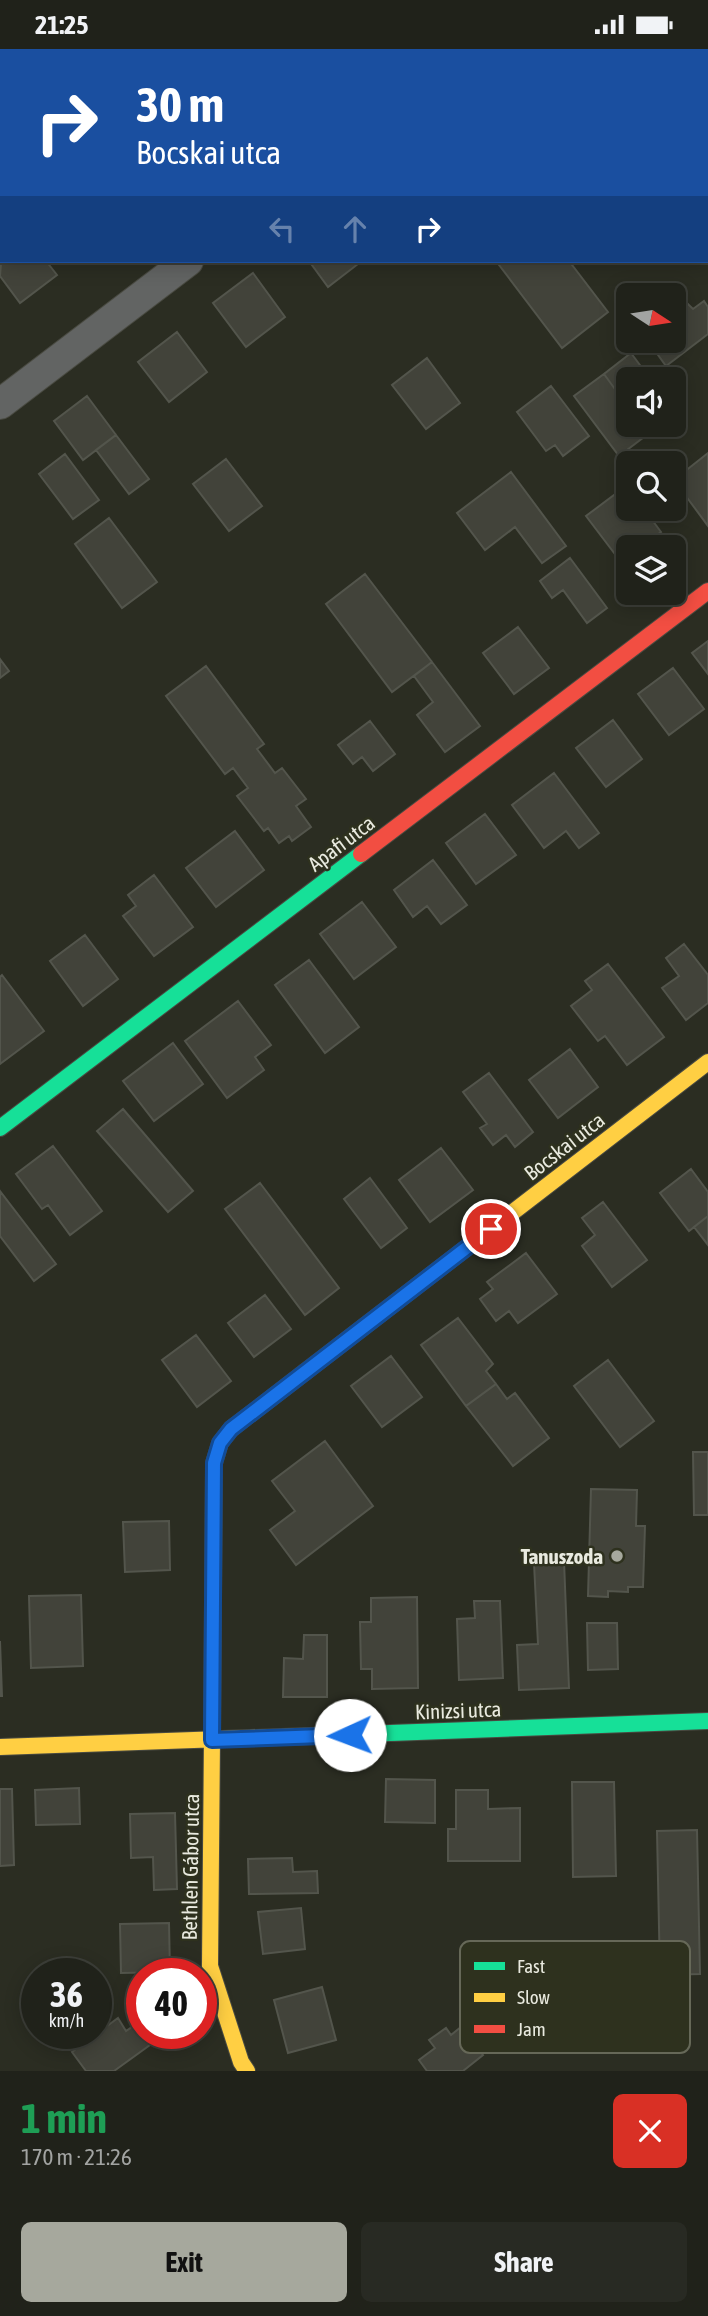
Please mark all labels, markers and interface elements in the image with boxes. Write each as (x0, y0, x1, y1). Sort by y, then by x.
text: 21:25 (35, 10, 89, 40)
text: 30 m (136, 76, 224, 132)
icon: right (21, 77, 112, 168)
text: Bocskai utca (136, 134, 281, 171)
icon: left (263, 210, 301, 248)
icon: ahead (336, 210, 374, 248)
icon: right (409, 210, 447, 248)
north arrow (616, 283, 686, 353)
map controls (616, 283, 686, 605)
button: sound (616, 367, 686, 437)
button: search (616, 451, 686, 521)
button: layers (616, 535, 686, 605)
street label: Apafi utca (303, 810, 379, 876)
street label: Bocskai utca (519, 1107, 609, 1185)
pin (461, 1199, 521, 1259)
icon: arrive (472, 1210, 510, 1248)
place label: Tanuszoda (521, 1544, 603, 1568)
marker: Tanuszoda (609, 1548, 625, 1564)
street label: Kinizsi utca (414, 1697, 502, 1723)
position arrow (313, 1698, 387, 1772)
street label: Bethlen Gábor utca (177, 1793, 203, 1941)
legend (460, 1941, 690, 2053)
text: Fast (517, 1955, 545, 1977)
speed limit sign: 40 (126, 1958, 217, 2049)
text: 36 (50, 1974, 83, 2014)
text: Slow (517, 1986, 551, 2008)
text: km/h (49, 2010, 84, 2031)
text: Jam (517, 2018, 546, 2040)
text: 1 min (21, 2094, 107, 2142)
button: close (613, 2094, 687, 2168)
text: 170 m · 21:26 (21, 2144, 132, 2170)
button: Exit (21, 2222, 347, 2302)
button: Share (361, 2222, 687, 2302)

